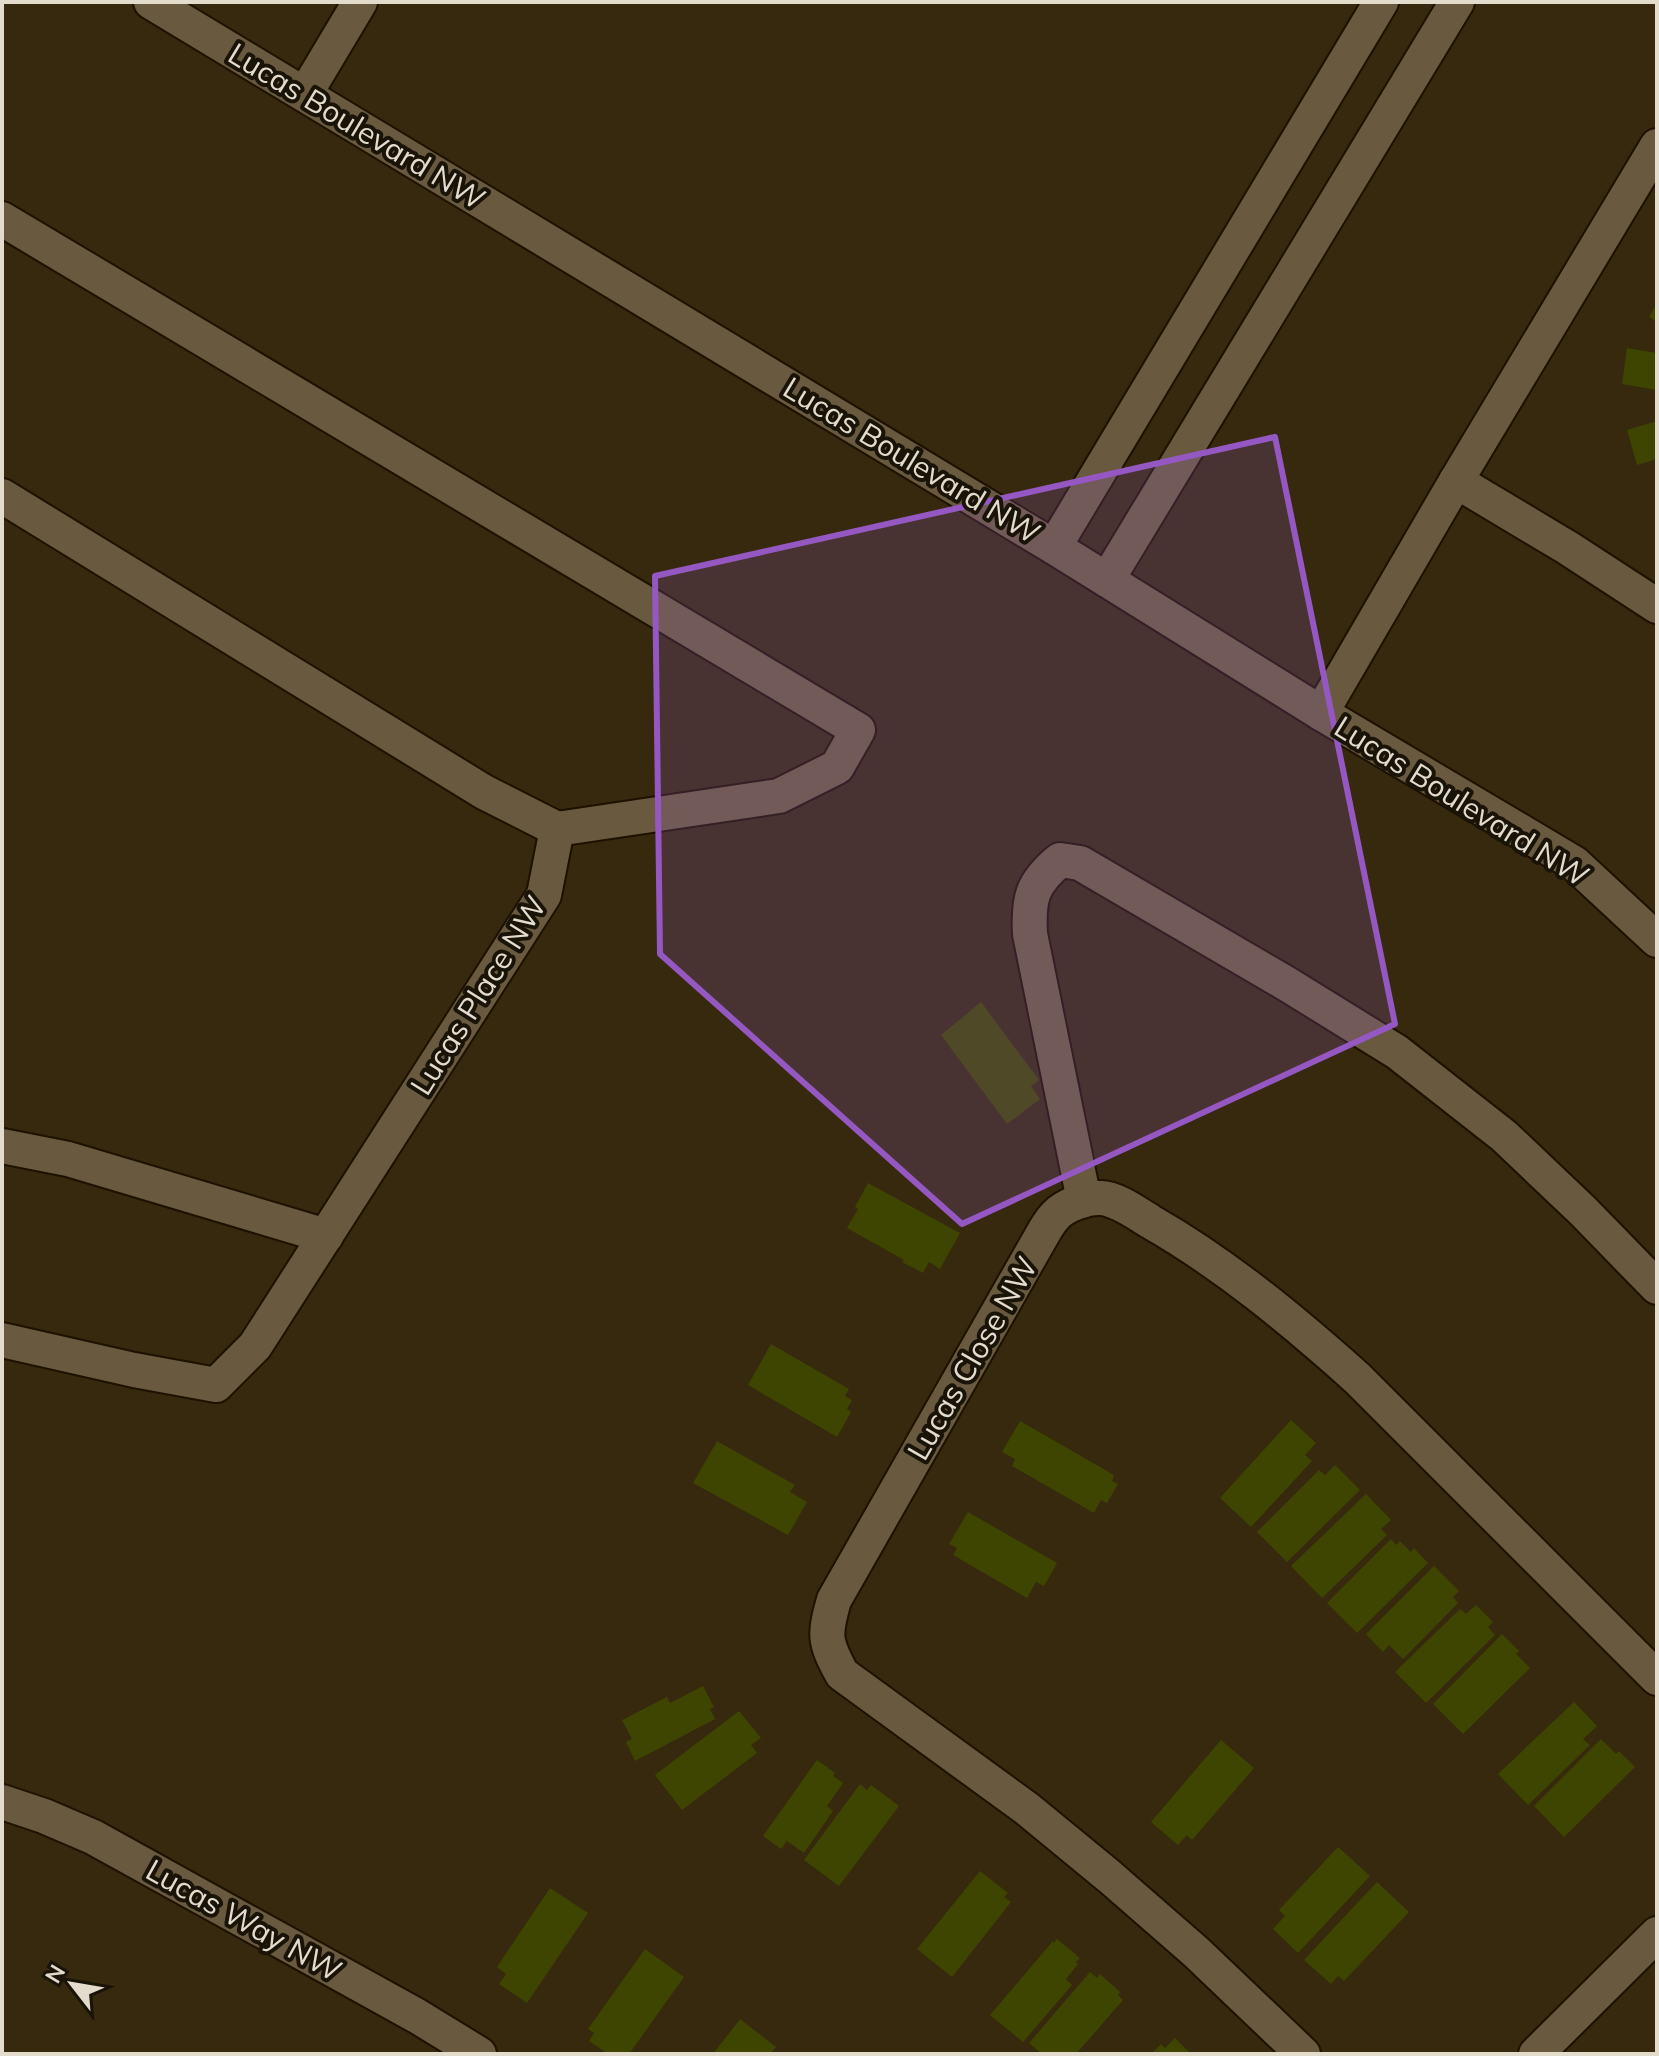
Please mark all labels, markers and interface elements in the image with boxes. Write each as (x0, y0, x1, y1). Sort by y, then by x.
street label: Lucas Boulevard NW (222, 34, 492, 218)
street label: Lucas Boulevard NW (777, 368, 1047, 552)
street label: Lucas Boulevard NW (1328, 707, 1596, 895)
street label: Lucas Place NW (401, 888, 555, 1102)
street label: Lucas Close NW (898, 1250, 1046, 1466)
street label: Lucas Way NW (140, 1851, 348, 1989)
north arrow (32, 1944, 112, 2024)
text: N (39, 1959, 71, 1988)

